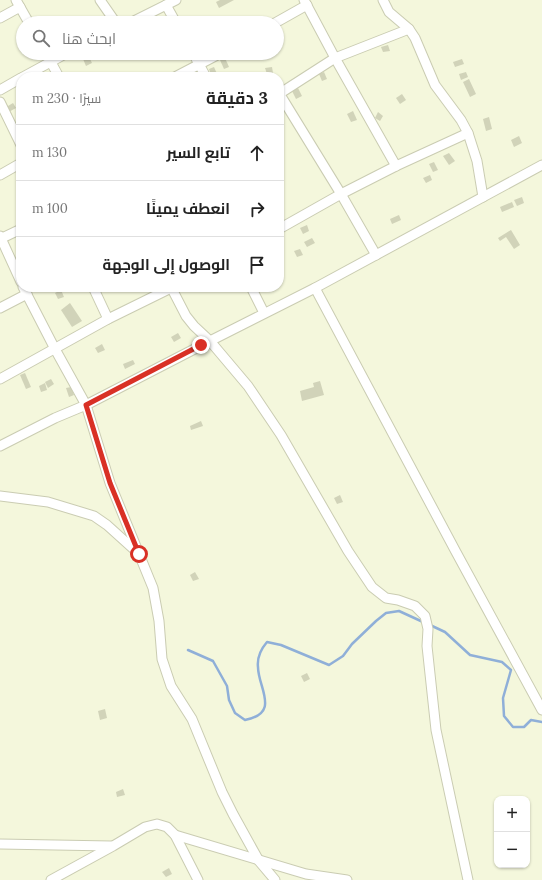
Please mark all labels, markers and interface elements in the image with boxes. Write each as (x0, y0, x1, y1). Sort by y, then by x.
search box (16, 16, 284, 60)
icon: search (30, 27, 52, 49)
text: ابحث هنا (62, 29, 116, 48)
text: 3 دقيقة (206, 87, 268, 109)
text: سيرًا · 230 m (32, 90, 101, 107)
icon: ahead (246, 142, 268, 164)
text: تابع السير (166, 143, 230, 162)
text: 130 m (32, 144, 67, 161)
icon: right (246, 198, 268, 220)
text: انعطف يمينًا (146, 199, 230, 218)
text: 100 m (32, 200, 68, 217)
icon: arrive (246, 254, 268, 276)
text: الوصول إلى الوجهة (103, 255, 230, 274)
route end (192, 336, 210, 354)
route start (130, 545, 148, 563)
map controls (494, 796, 530, 868)
button: + (494, 796, 530, 832)
button: − (494, 832, 530, 868)

